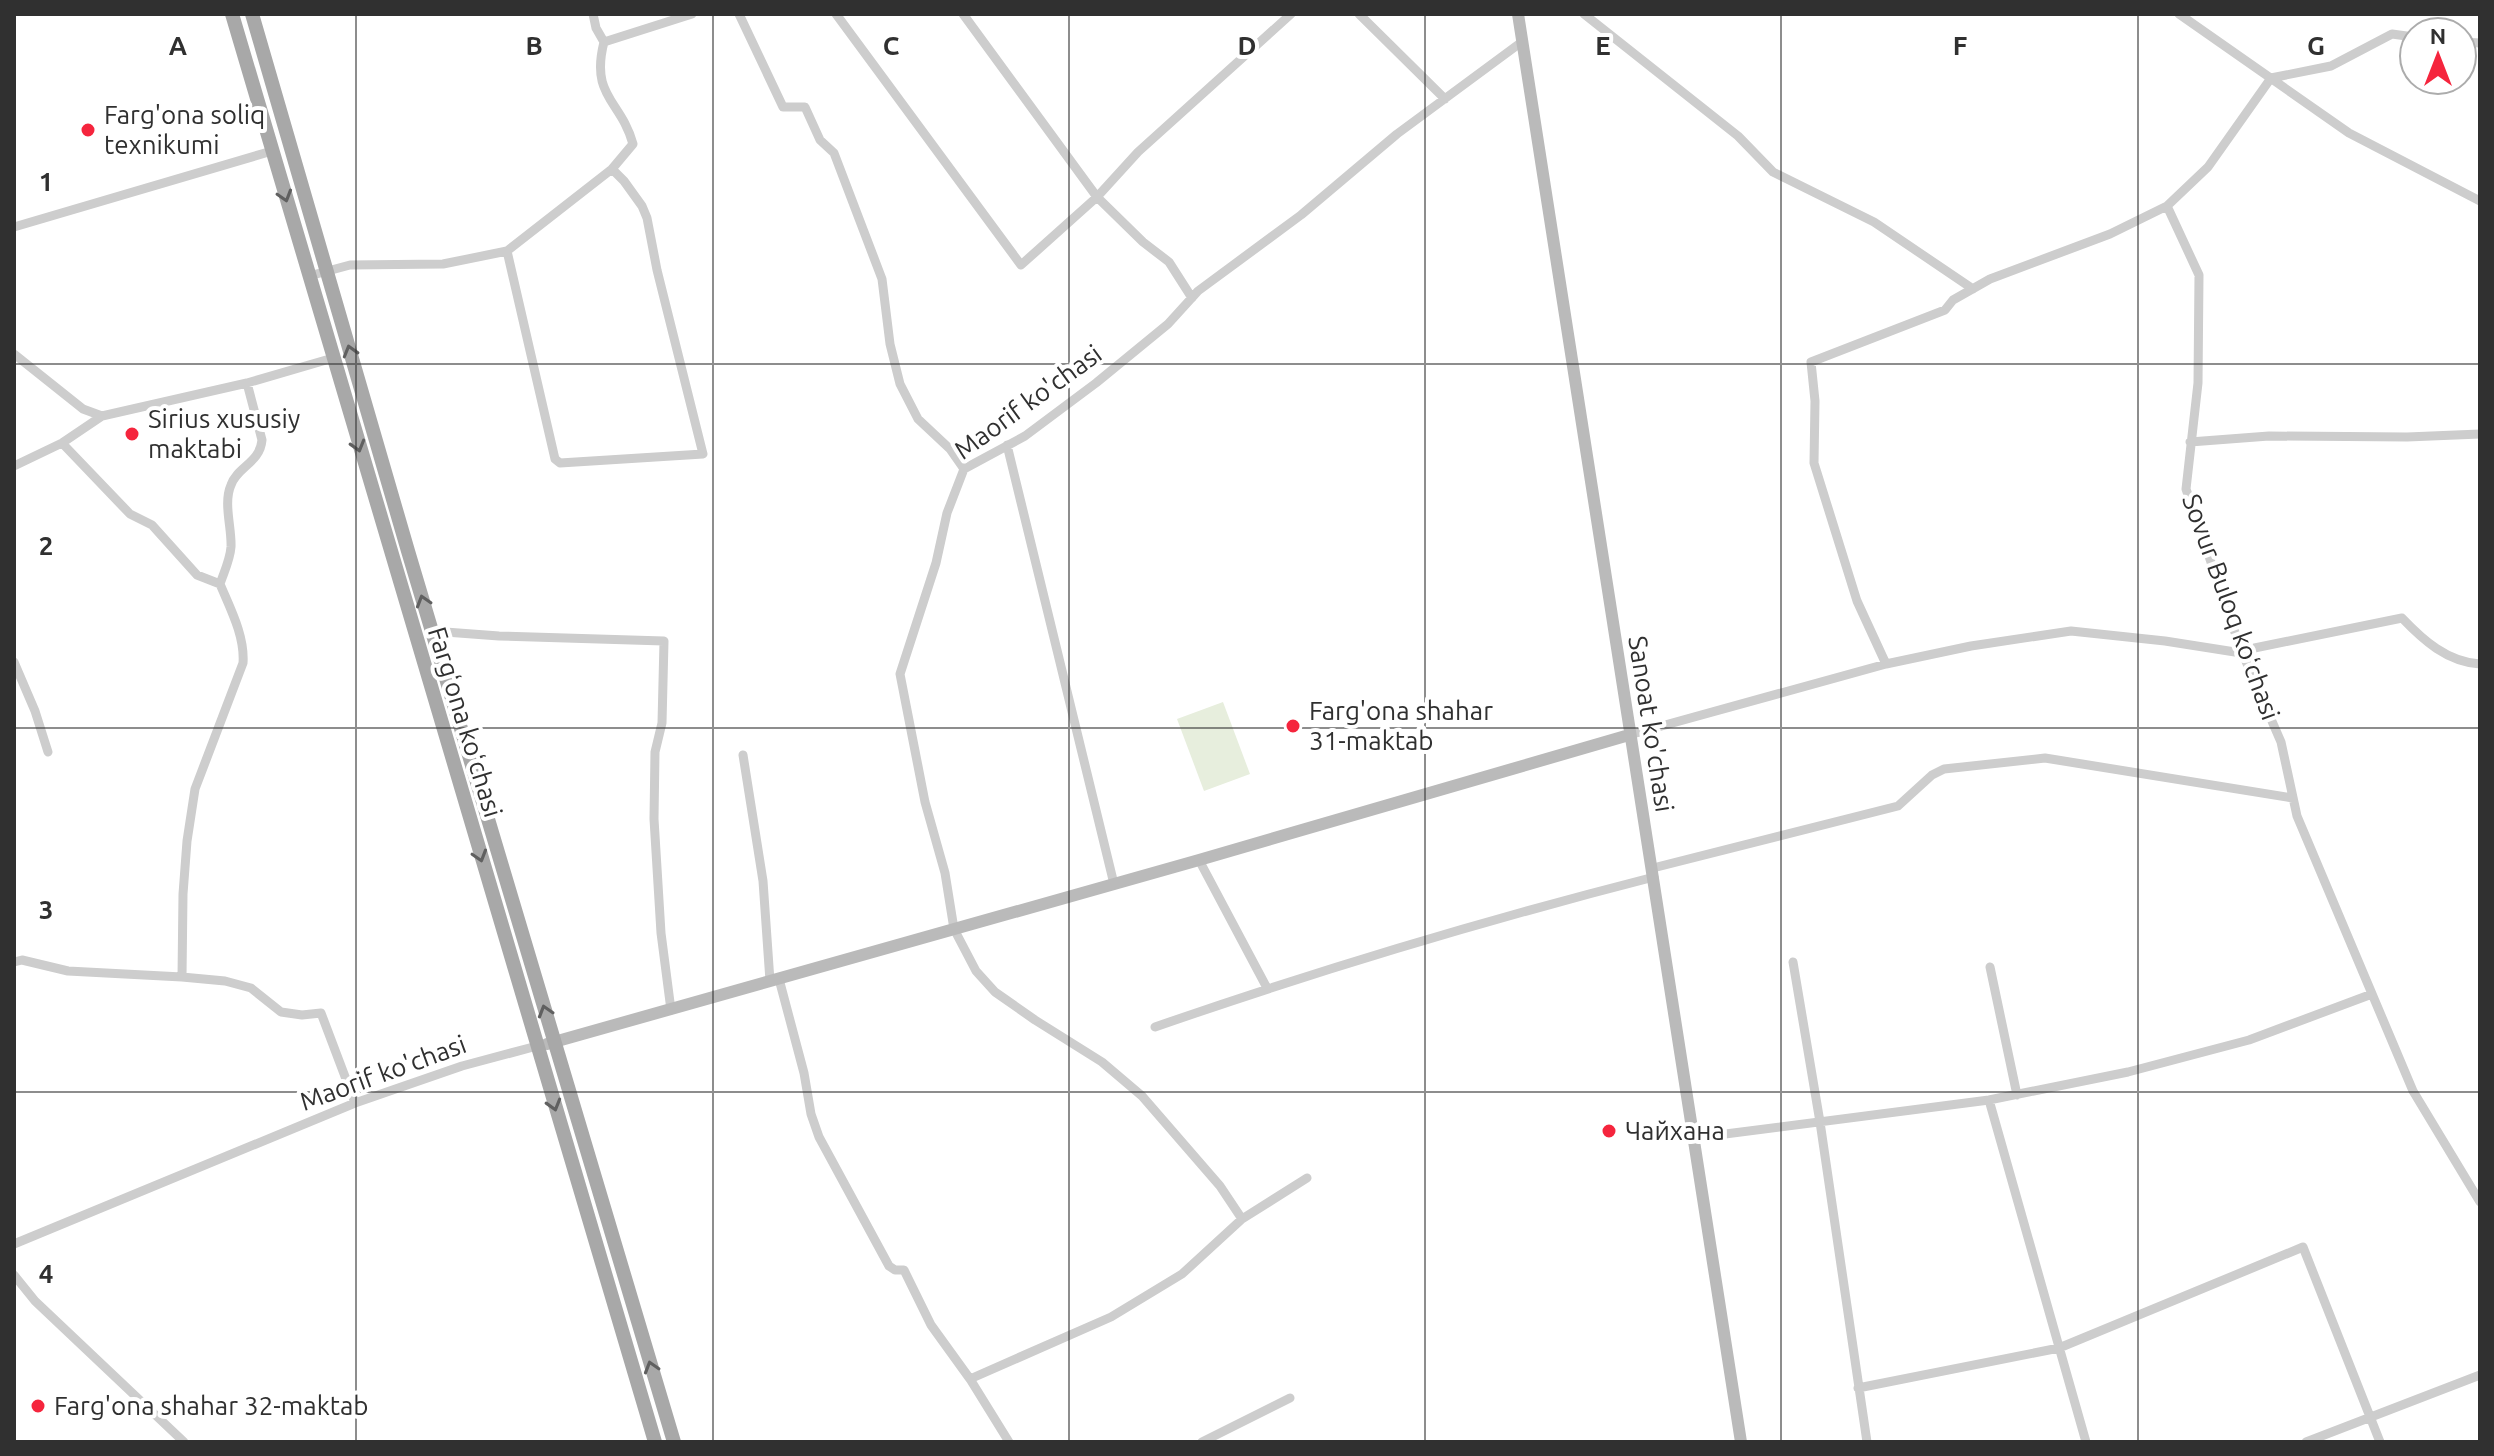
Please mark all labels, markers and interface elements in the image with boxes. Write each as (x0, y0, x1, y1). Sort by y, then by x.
north arrow (2398, 16, 2478, 96)
text: N (2430, 23, 2446, 48)
text: A (169, 31, 188, 60)
text: B (525, 31, 543, 60)
text: C (883, 31, 900, 60)
text: D (1238, 31, 1256, 60)
text: E (1595, 31, 1611, 60)
text: F (1953, 31, 1967, 60)
text: G (2307, 31, 2325, 60)
place label: Farg'ona soliq texnikumi (104, 100, 265, 159)
marker: Farg'ona soliq texnikumi (79, 121, 97, 139)
text: 1 (39, 167, 53, 196)
one-way arrow (276, 189, 292, 203)
street label: Maorif ko'chasi (949, 339, 1107, 465)
one-way arrow (343, 345, 359, 359)
place label: Sirius xususiy maktabi (148, 404, 300, 463)
marker: Sirius xususiy maktabi (123, 425, 141, 443)
one-way arrow (349, 438, 365, 452)
street label: Sovur Buloq koʻchasi (2177, 490, 2286, 724)
text: 2 (39, 531, 53, 560)
one-way arrow (416, 594, 432, 608)
street label: Fargʻona koʻchasi (423, 623, 508, 821)
street label: Sanoat ko'chasi (1623, 634, 1680, 814)
place label: Farg'ona shahar 31-maktab (1309, 696, 1493, 755)
marker: Farg'ona shahar 31-maktab (1284, 717, 1302, 735)
one-way arrow (471, 849, 487, 863)
text: 3 (39, 895, 53, 924)
one-way arrow (538, 1004, 554, 1018)
street label: Maorif ko'chasi (296, 1029, 470, 1116)
one-way arrow (545, 1098, 561, 1112)
place label: Чайхана (1625, 1116, 1725, 1145)
marker: Чайхана (1600, 1122, 1618, 1140)
text: 4 (39, 1259, 53, 1288)
one-way arrow (644, 1361, 660, 1375)
place label: Farg'ona shahar 32-maktab (54, 1391, 368, 1420)
marker: Farg'ona shahar 32-maktab (29, 1397, 47, 1415)

